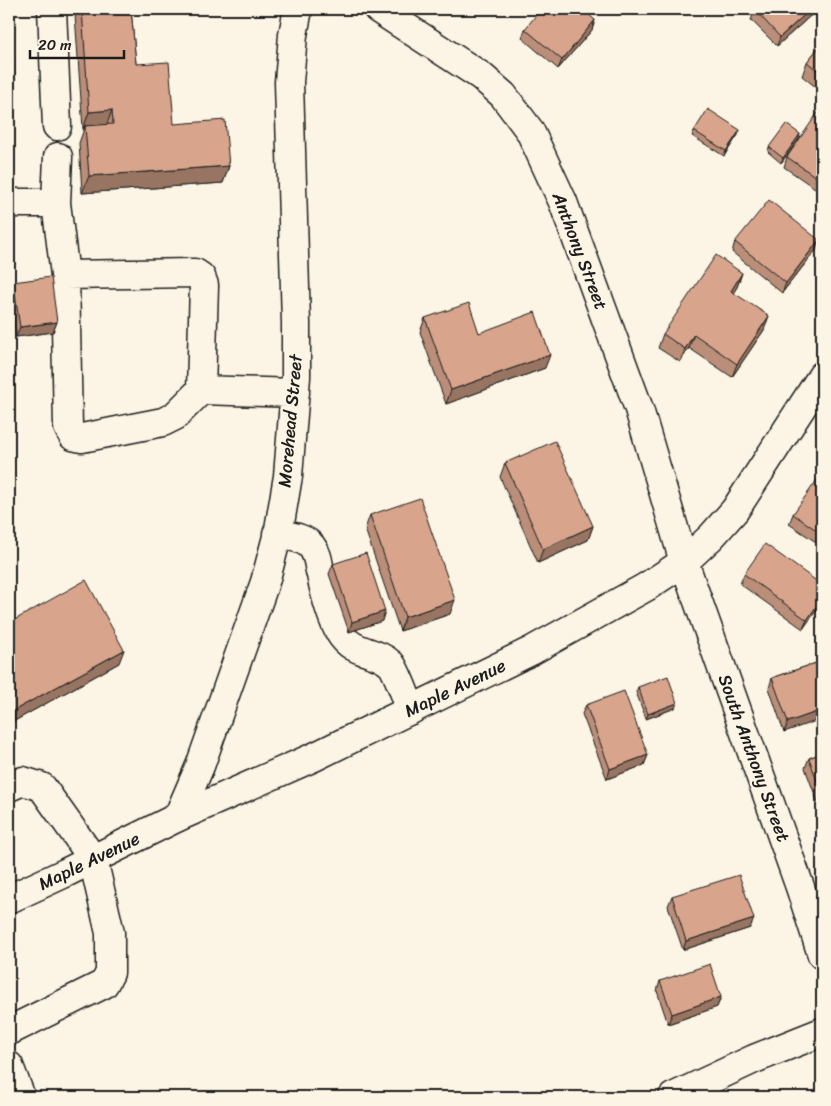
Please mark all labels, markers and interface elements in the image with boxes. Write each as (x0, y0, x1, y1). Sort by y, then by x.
scale bar (30, 28, 124, 60)
text: 20 m (38, 32, 72, 58)
street label: Anthony Street (542, 186, 617, 315)
street label: Morehead Street (268, 352, 312, 489)
street label: Maple Avenue (399, 650, 511, 726)
street label: South Anthony Street (709, 669, 799, 847)
street label: Maple Avenue (33, 823, 145, 899)

